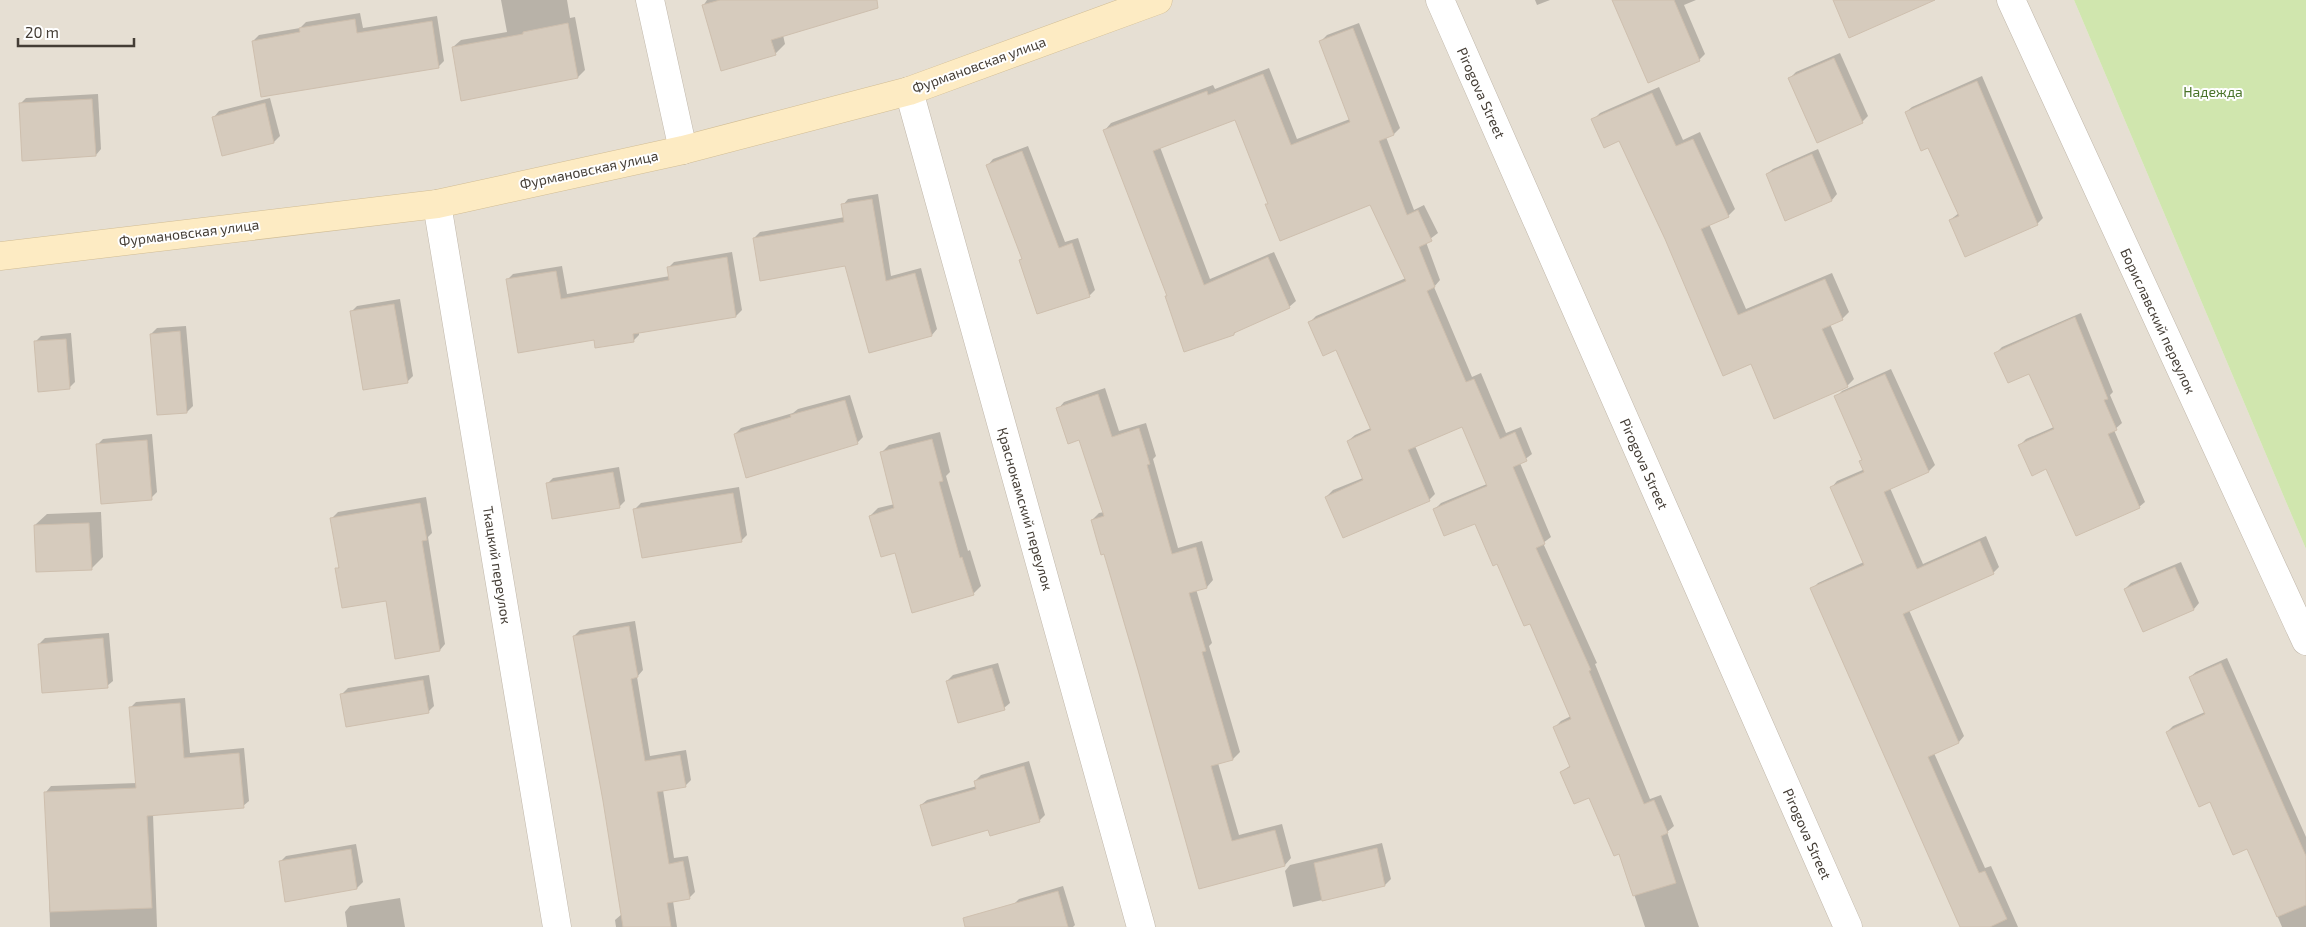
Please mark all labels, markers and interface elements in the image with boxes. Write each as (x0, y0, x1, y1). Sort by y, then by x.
scale bar (18, 15, 134, 47)
text: 20 m (25, 23, 59, 41)
street label: Фурмановская улица (910, 32, 1048, 97)
street label: Pirogova Street (1454, 45, 1509, 141)
park label: Надежда (2183, 83, 2243, 100)
street label: Фурмановская улица (518, 147, 660, 192)
street label: Фурмановская улица (118, 215, 260, 250)
street label: Бориславский переулок (2117, 245, 2200, 397)
street label: Pirogova Street (1617, 416, 1672, 512)
street label: Краснокамский переулок (994, 426, 1057, 593)
street label: Ткацкий переулок (480, 505, 515, 626)
street label: Pirogova Street (1780, 786, 1835, 882)

